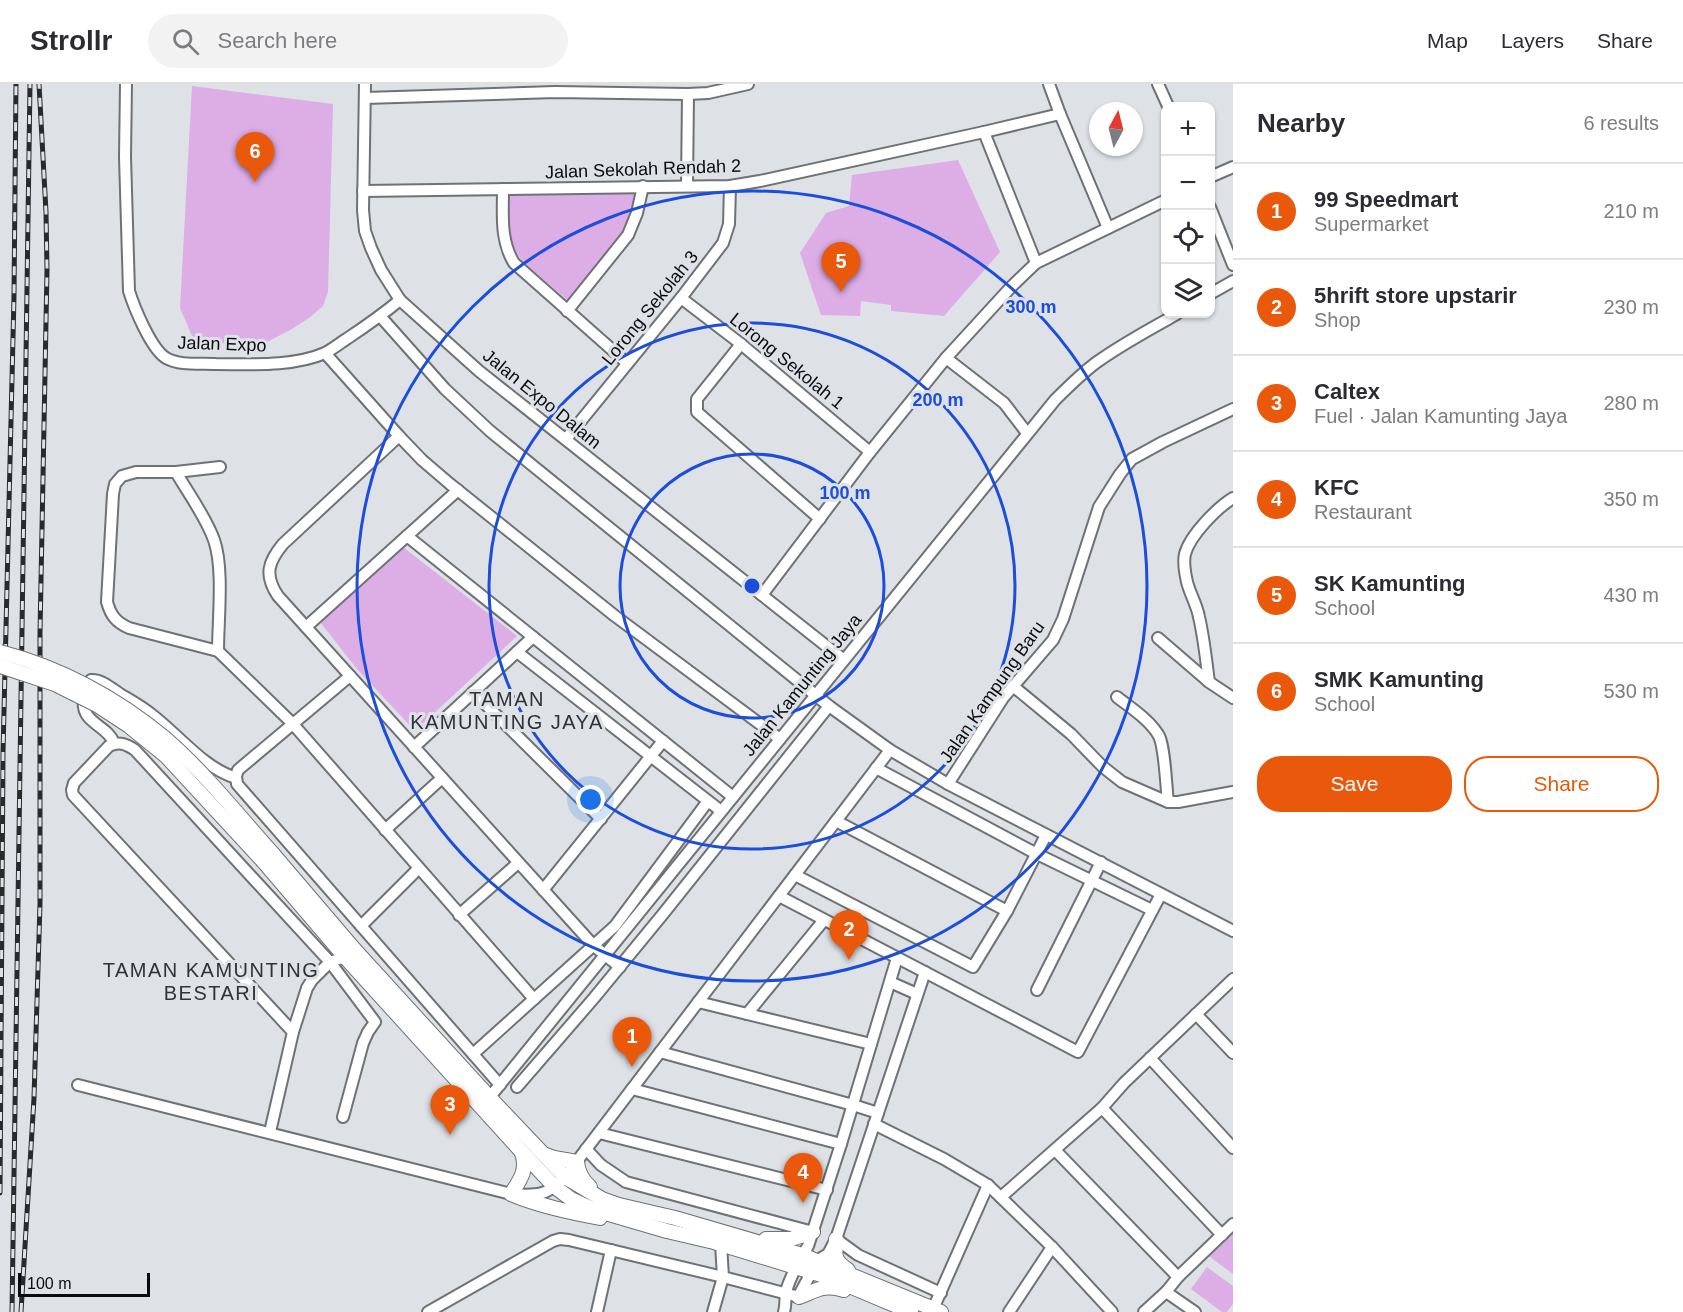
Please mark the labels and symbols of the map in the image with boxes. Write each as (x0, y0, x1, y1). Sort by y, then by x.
north arrow (1089, 102, 1143, 156)
pin: 6 (236, 132, 274, 182)
street label: Jalan Sekolah Rendah 2 (545, 156, 741, 182)
pin: 5 (822, 242, 860, 292)
street label: Lorong Sekolah 3 (598, 247, 702, 369)
text: 300 m (1005, 297, 1057, 317)
street label: Lorong Sekolah 1 (726, 309, 848, 413)
street label: Jalan Expo (177, 332, 267, 356)
street label: Jalan Expo Dalam (479, 345, 605, 453)
text: 200 m (912, 390, 964, 410)
text: 100 m (819, 483, 871, 503)
centre of rings (742, 576, 762, 596)
street label: Jalan Kamunting Jaya (738, 609, 866, 760)
street label: Jalan Kampung Baru (936, 617, 1048, 767)
district label: TAMAN KAMUNTING JAYA (410, 688, 604, 733)
your location (576, 785, 605, 814)
pin: 2 (830, 910, 868, 960)
district label: TAMAN KAMUNTING BESTARI (103, 959, 319, 1004)
pin: 1 (612, 1018, 652, 1067)
pin: 3 (430, 1086, 470, 1135)
pin: 4 (784, 1154, 822, 1203)
scale bar (18, 1270, 150, 1298)

